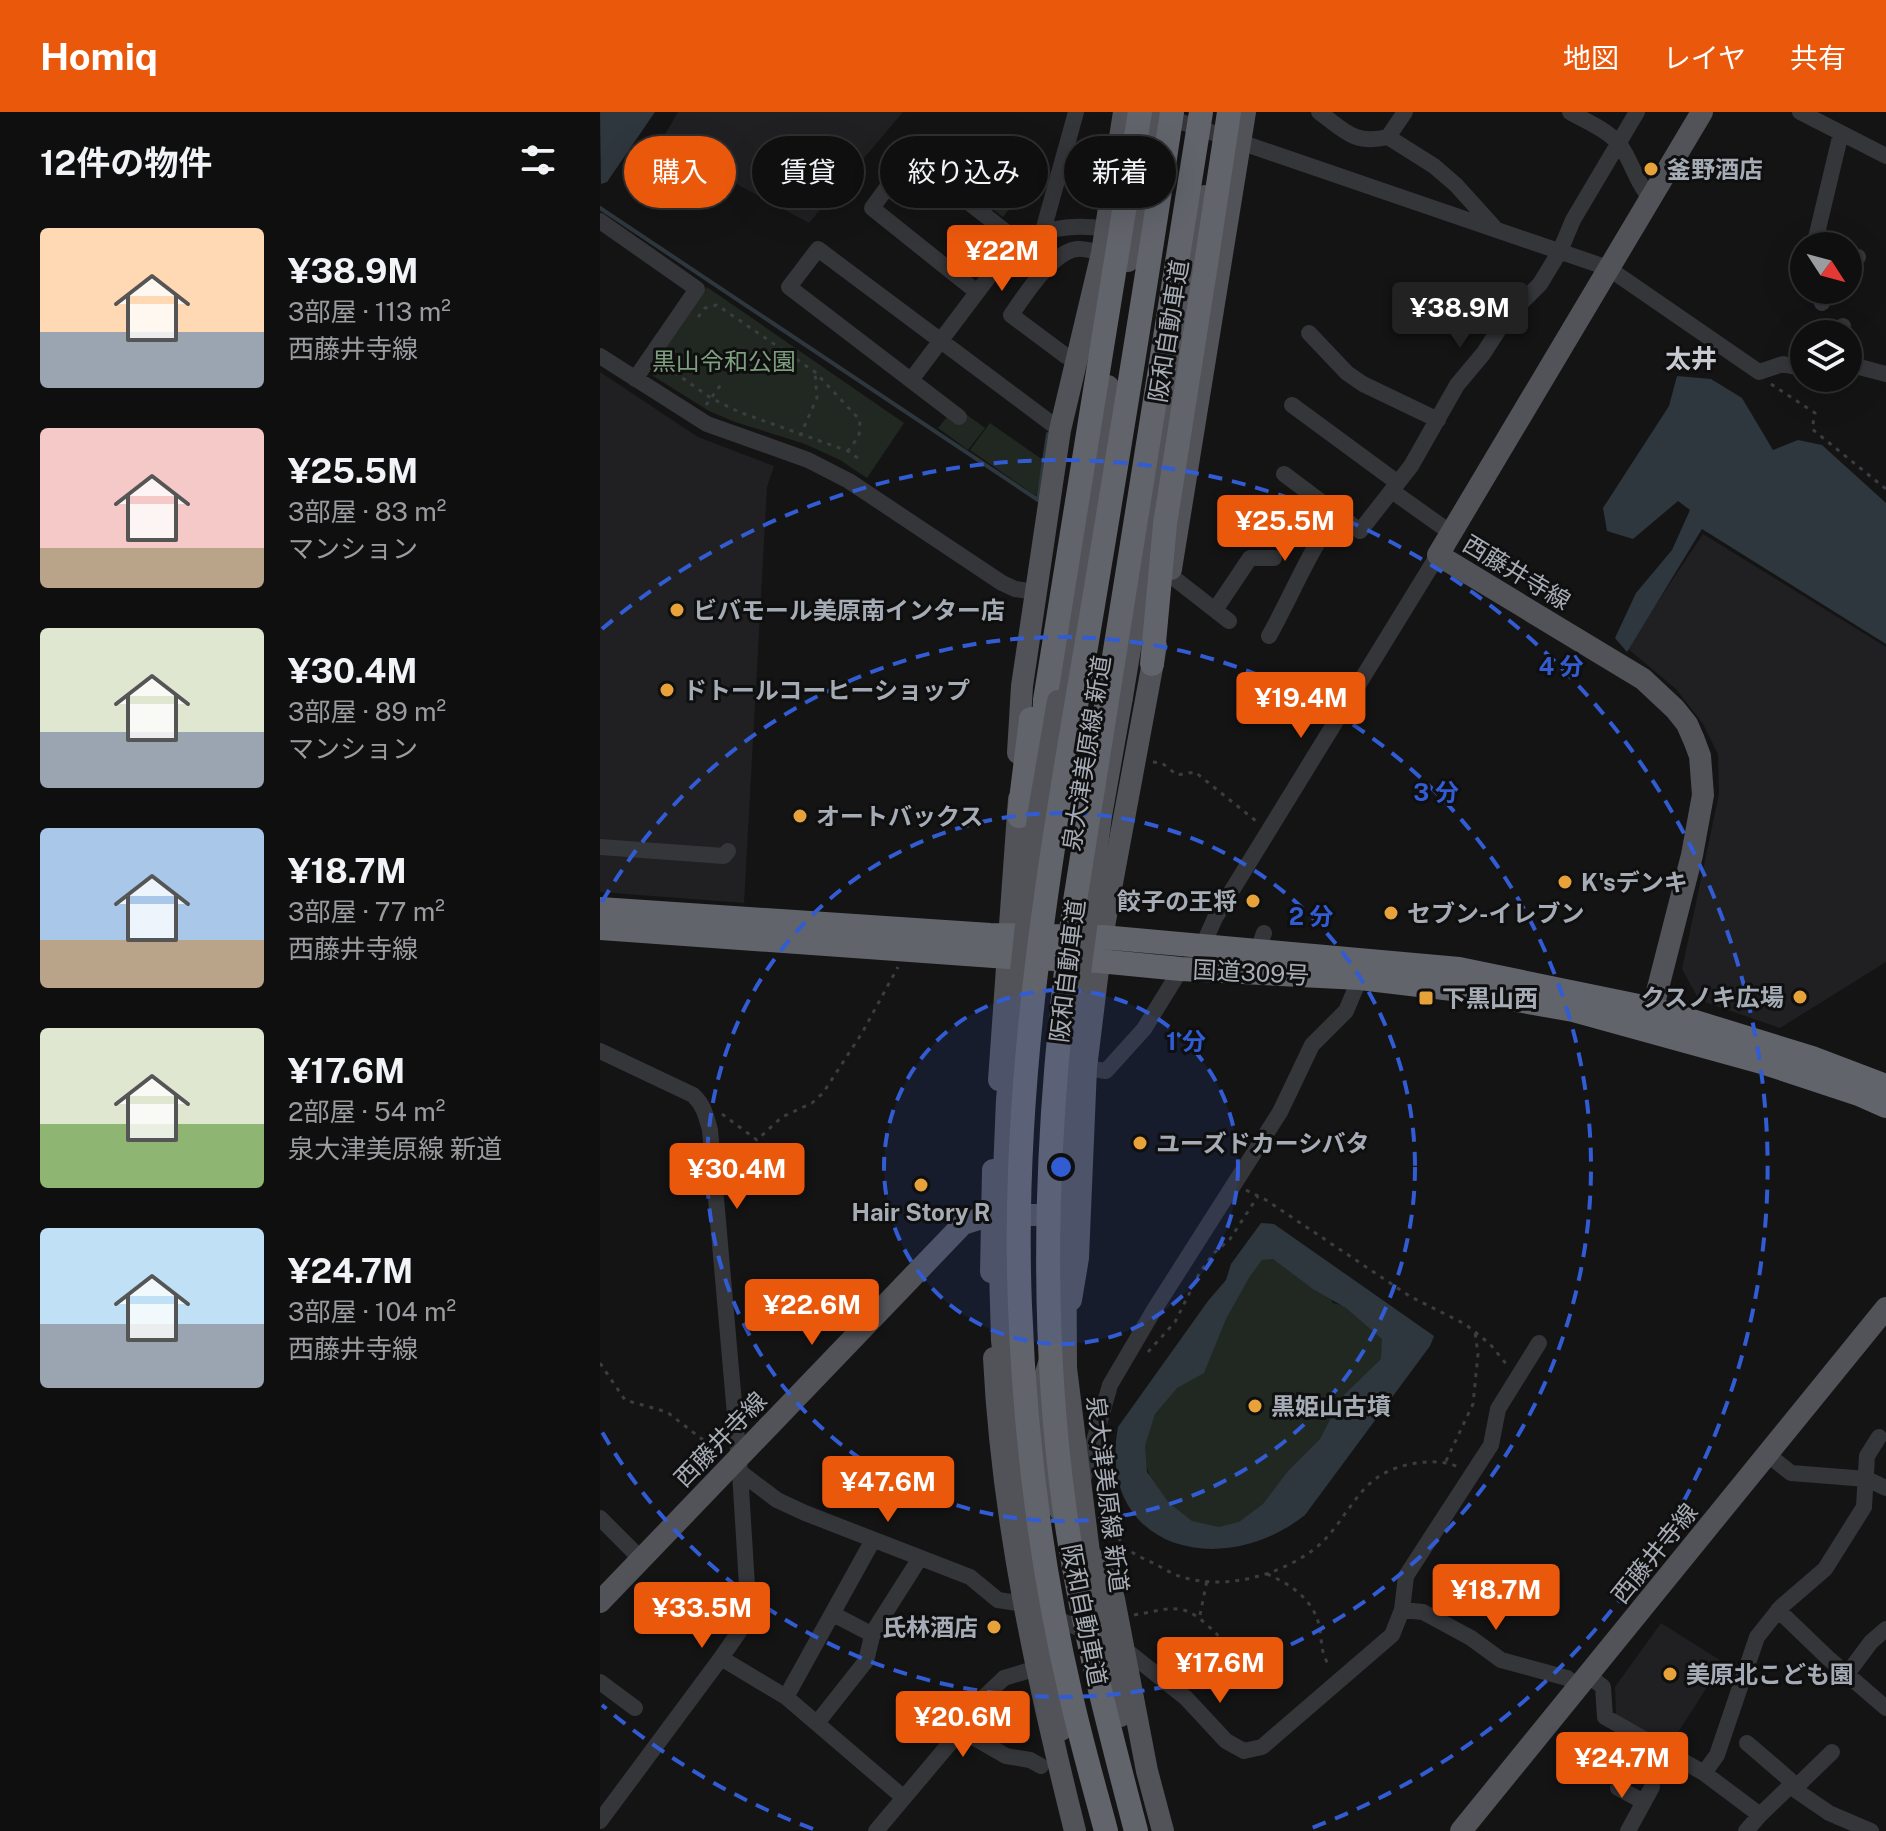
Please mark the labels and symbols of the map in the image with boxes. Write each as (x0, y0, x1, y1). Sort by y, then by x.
place label: 釜野酒店 (1667, 155, 1763, 183)
marker: 釜野酒店 (1642, 160, 1660, 178)
pin: ¥22M (955, 225, 1049, 293)
north arrow (1790, 232, 1862, 304)
street label: 阪和自動車道 (1143, 258, 1193, 404)
pin: ¥38.9M (1395, 282, 1525, 350)
district label: 太井 (1665, 343, 1717, 374)
park label: 黒山令和公園 (652, 347, 796, 375)
pin: ¥25.5M (1220, 495, 1350, 563)
street label: 西藤井寺線 (1458, 529, 1576, 615)
place label: ビバモール美原南インター店 (693, 596, 1005, 624)
marker: ビバモール美原南インター店 (668, 601, 686, 619)
text: 4 分 (1538, 652, 1584, 680)
street label: 泉大津美原線 新道 (1057, 653, 1115, 853)
pin: ¥19.4M (1236, 672, 1366, 740)
place label: ドトールコーヒーショップ (683, 676, 970, 704)
marker: ドトールコーヒーショップ (658, 681, 676, 699)
text: 3 分 (1413, 778, 1459, 806)
place label: オートバックス (816, 802, 983, 830)
marker: オートバックス (791, 807, 809, 825)
place label: K'sデンキ (1581, 868, 1688, 896)
marker: K'sデンキ (1556, 873, 1574, 891)
place label: 餃子の王将 (1117, 887, 1237, 915)
marker: 餃子の王将 (1244, 892, 1262, 910)
street label: 阪和自動車道 (1044, 898, 1090, 1044)
place label: セブン-イレブン (1407, 899, 1584, 927)
text: 2 分 (1289, 902, 1333, 930)
marker: セブン-イレブン (1382, 904, 1400, 922)
street label: 国道309号 (1192, 955, 1310, 989)
place label: クスノキ広場 (1641, 983, 1784, 1011)
place label: 下黒山西 (1442, 984, 1538, 1012)
marker: クスノキ広場 (1791, 988, 1809, 1006)
marker: 下黒山西 (1417, 989, 1435, 1007)
text: 1 分 (1166, 1027, 1206, 1055)
place label: ユーズドカーシバタ (1156, 1129, 1370, 1157)
marker: ユーズドカーシバタ (1131, 1134, 1149, 1152)
pin: ¥30.4M (672, 1143, 802, 1211)
centre of rings (1047, 1153, 1075, 1181)
marker: Hair Story R (912, 1176, 930, 1194)
place label: Hair Story R (851, 1198, 991, 1226)
pin: ¥22.6M (747, 1279, 877, 1347)
street label: 西藤井寺線 (668, 1386, 772, 1492)
place label: 黒姫山古墳 (1271, 1392, 1391, 1420)
street label: 泉大津美原線 新道 (1082, 1394, 1134, 1594)
marker: 黒姫山古墳 (1246, 1397, 1264, 1415)
pin: ¥47.6M (823, 1456, 953, 1524)
street label: 西藤井寺線 (1605, 1498, 1703, 1608)
street label: 阪和自動車道 (1058, 1542, 1112, 1688)
pin: ¥18.7M (1431, 1564, 1561, 1632)
pin: ¥33.5M (637, 1582, 767, 1650)
place label: 氏林酒店 (882, 1613, 978, 1641)
marker: 氏林酒店 (985, 1618, 1003, 1636)
pin: ¥17.6M (1155, 1637, 1285, 1705)
place label: 美原北こども園 (1686, 1660, 1854, 1688)
marker: 美原北こども園 (1661, 1665, 1679, 1683)
pin: ¥20.6M (898, 1691, 1028, 1759)
pin: ¥24.7M (1557, 1732, 1687, 1800)

